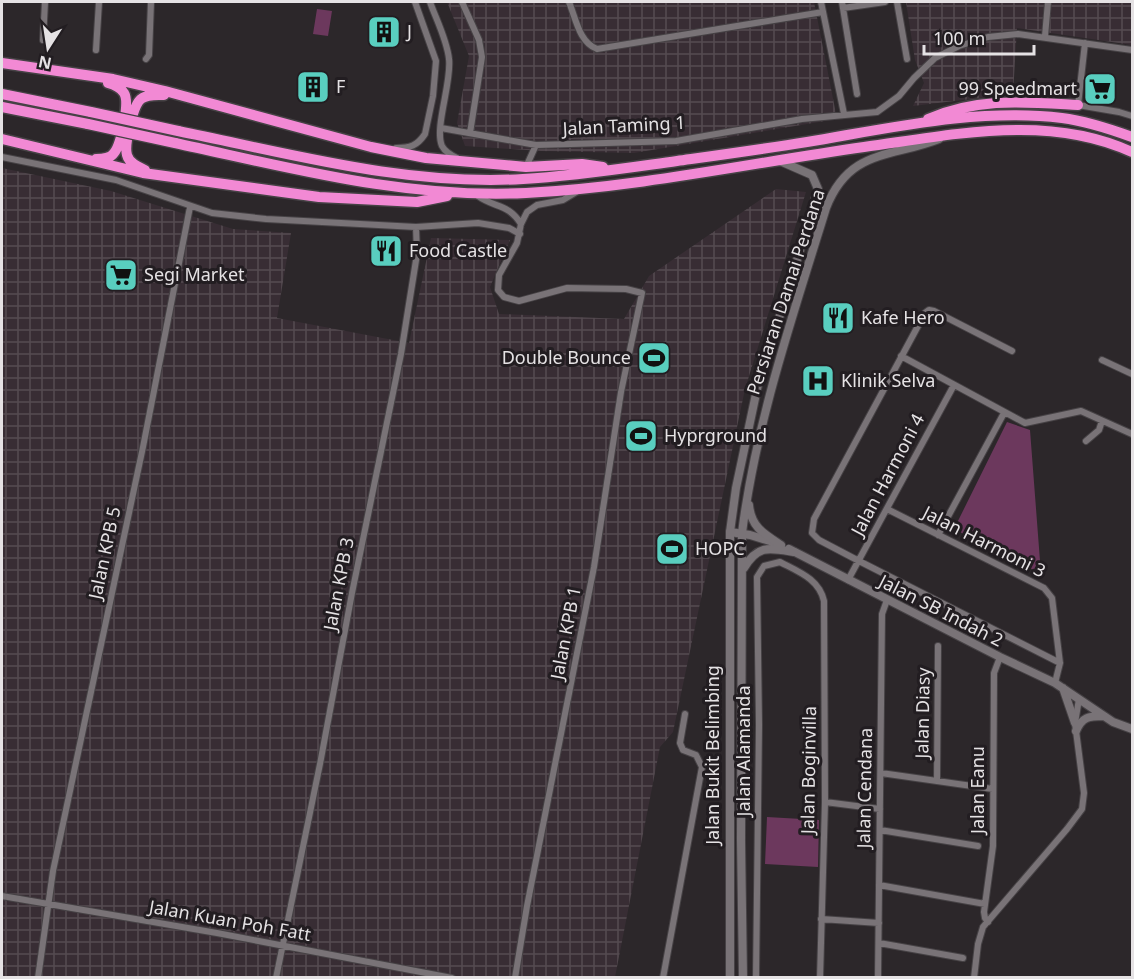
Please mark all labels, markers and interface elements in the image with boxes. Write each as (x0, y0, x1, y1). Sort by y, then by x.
building icon: J (366, 14, 402, 50)
north arrow (18, 18, 78, 78)
scale bar (924, 18, 1034, 56)
place label: J (405, 19, 412, 43)
text: 100 m (933, 26, 985, 50)
text: N (36, 51, 54, 75)
building icon: F (295, 69, 331, 105)
supermarket icon: 99 Speedmart (1082, 71, 1118, 107)
place label: F (336, 74, 345, 98)
place label: 99 Speedmart (959, 76, 1077, 100)
street label: Jalan Taming 1 (560, 110, 686, 140)
street label: Persiaran Damai Perdana (740, 186, 830, 398)
restaurant icon: Food Castle (368, 233, 404, 269)
place label: Food Castle (409, 238, 507, 262)
supermarket icon: Segi Market (103, 257, 139, 293)
place label: Segi Market (144, 262, 245, 286)
restaurant icon: Kafe Hero (820, 300, 856, 336)
place label: Kafe Hero (861, 305, 945, 329)
sports icon: Double Bounce (636, 340, 672, 376)
place label: Double Bounce (502, 345, 631, 369)
hospital icon: Klinik Selva (800, 363, 836, 399)
place label: Klinik Selva (841, 368, 935, 392)
street label: Jalan Harmoni 4 (844, 409, 929, 541)
sports icon: Hyprground (623, 418, 659, 454)
place label: Hyprground (664, 423, 767, 447)
street label: Jalan Harmoni 3 (917, 499, 1050, 582)
street label: Jalan KPB 5 (82, 504, 126, 603)
sports icon: HOPC (654, 531, 690, 567)
street label: Jalan KPB 3 (317, 535, 359, 634)
place label: HOPC (695, 536, 745, 560)
street label: Jalan SB Indah 2 (873, 568, 1008, 652)
street label: Jalan KPB 1 (544, 584, 586, 683)
street label: Jalan Bukit Belimbing (700, 665, 724, 847)
street label: Jalan Diasy (909, 666, 935, 761)
street label: Jalan Alamanda (731, 685, 755, 819)
street label: Jalan Boginvilla (795, 706, 821, 836)
street label: Jalan Cendana (851, 727, 877, 850)
street label: Jalan Eanu (965, 746, 989, 836)
street label: Jalan Kuan Poh Fatt (145, 894, 313, 946)

